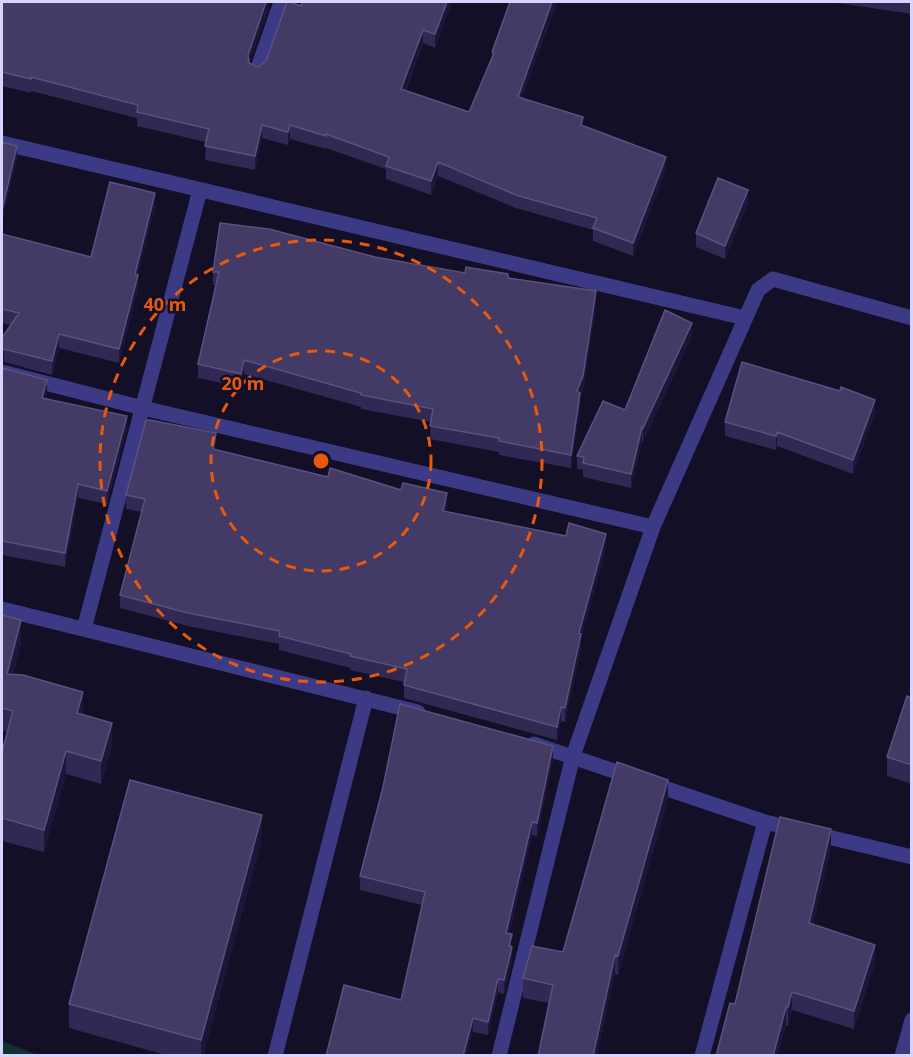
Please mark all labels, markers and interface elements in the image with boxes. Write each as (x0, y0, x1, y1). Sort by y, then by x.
text: 40 m (144, 292, 186, 316)
text: 20 m (222, 371, 264, 395)
centre of rings (311, 451, 331, 471)

